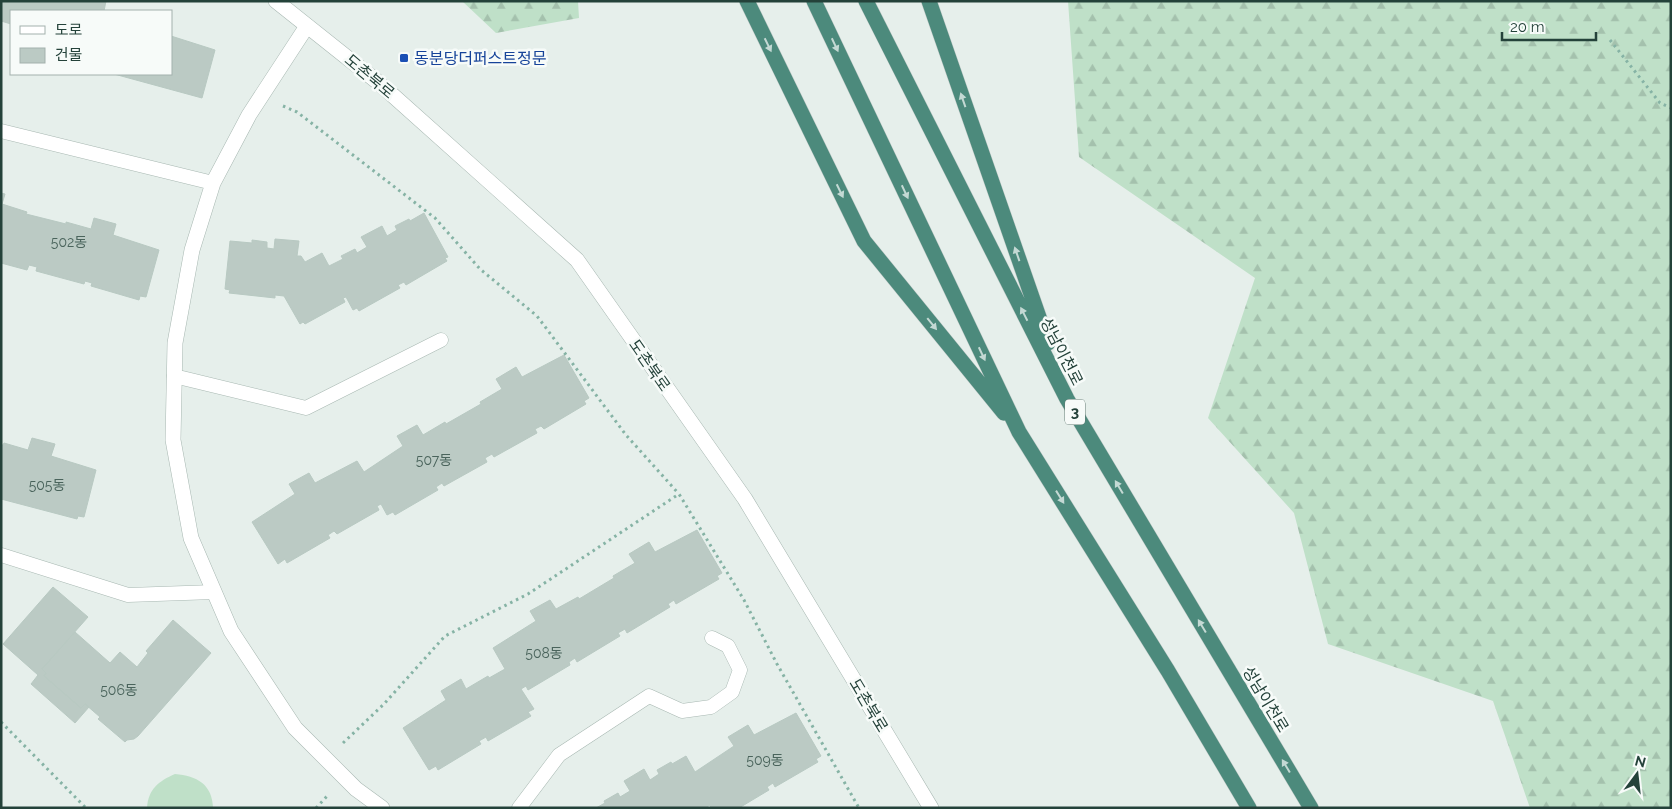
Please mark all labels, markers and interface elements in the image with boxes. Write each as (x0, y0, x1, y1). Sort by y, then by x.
legend (10, 10, 172, 75)
scale bar (1502, 10, 1596, 42)
text: 20 m (1510, 18, 1545, 36)
text: 도로 (55, 21, 83, 39)
one-way arrow (764, 38, 772, 52)
one-way arrow (831, 38, 839, 52)
text: 건물 (55, 46, 83, 64)
place label: 동분당더퍼스트정문 (414, 49, 547, 68)
street label: 도촌북로 (341, 50, 399, 103)
marker: 동분당더퍼스트정문 (398, 52, 410, 64)
one-way arrow (959, 92, 967, 107)
one-way arrow (836, 184, 844, 198)
one-way arrow (901, 185, 909, 199)
house number: 502동 (51, 234, 87, 250)
one-way arrow (1012, 246, 1020, 261)
one-way arrow (1020, 307, 1028, 321)
street label: 성남이천로 (1036, 314, 1087, 389)
one-way arrow (926, 317, 937, 330)
street label: 도촌북로 (625, 336, 674, 395)
one-way arrow (978, 347, 987, 362)
road number: 3 (1065, 400, 1085, 424)
house number: 507동 (416, 452, 452, 468)
house number: 505동 (29, 477, 65, 493)
one-way arrow (1115, 480, 1124, 493)
one-way arrow (1055, 490, 1065, 504)
one-way arrow (1198, 620, 1207, 633)
house number: 508동 (525, 645, 563, 661)
street label: 성남이천로 (1238, 663, 1293, 736)
street label: 도촌북로 (845, 675, 892, 736)
house number: 506동 (100, 682, 138, 698)
north arrow (1612, 749, 1662, 799)
house number: 509동 (746, 752, 784, 768)
text: N (1633, 752, 1648, 771)
one-way arrow (1281, 759, 1290, 772)

